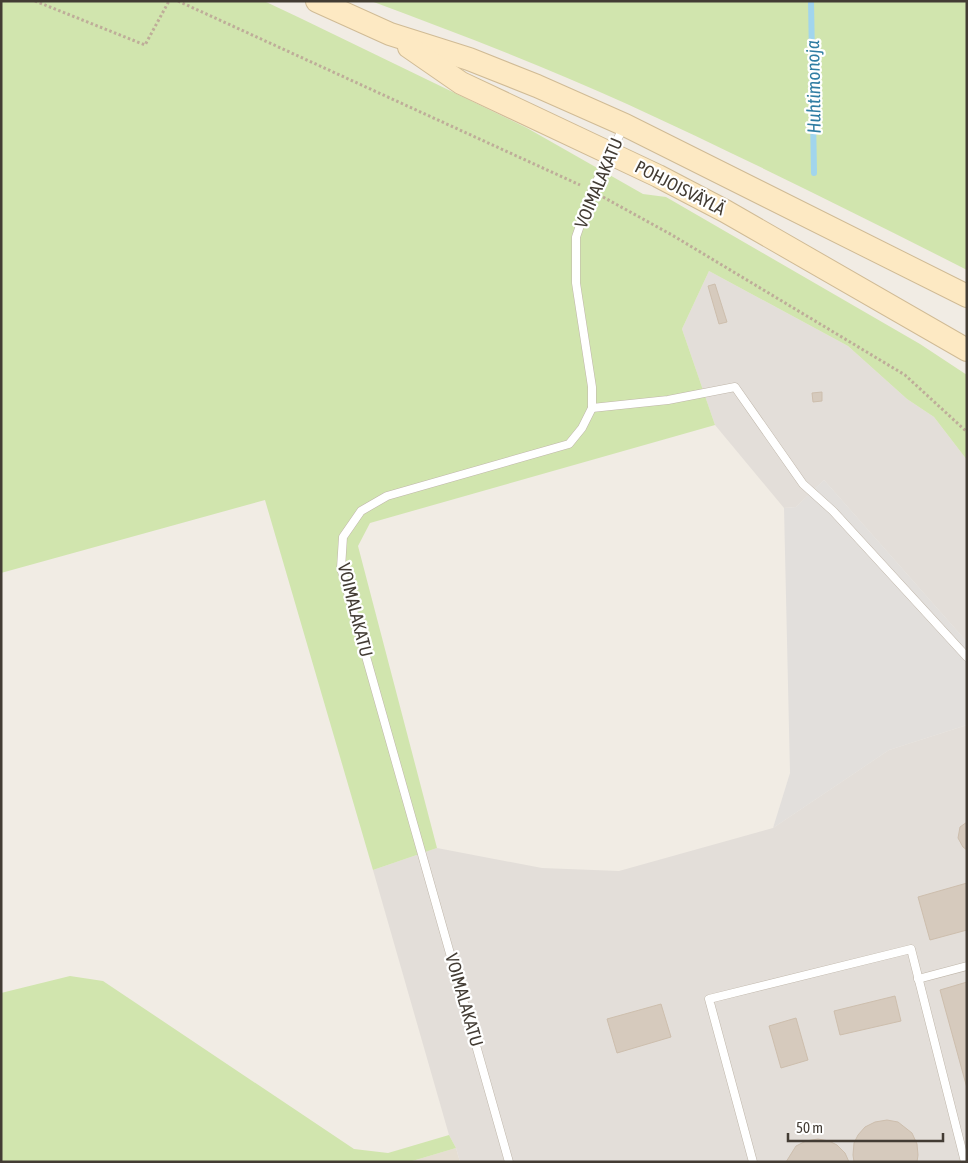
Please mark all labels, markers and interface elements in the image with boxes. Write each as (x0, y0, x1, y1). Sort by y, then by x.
water label: Huhtimonoja (801, 40, 825, 134)
street label: VOIMALAKATU (570, 135, 627, 231)
street label: POHJOISVÄYLÄ (632, 156, 729, 219)
street label: VOIMALAKATU (334, 561, 377, 659)
street label: VOIMALAKATU (441, 951, 488, 1049)
scale bar (788, 1110, 943, 1142)
text: 50 m (796, 1119, 823, 1136)

